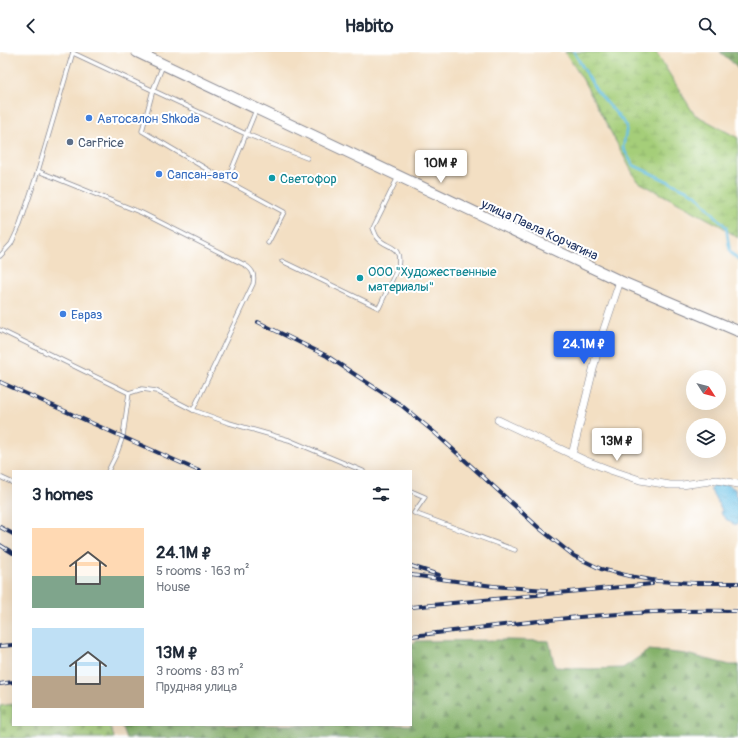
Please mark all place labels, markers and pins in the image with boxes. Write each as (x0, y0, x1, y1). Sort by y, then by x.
place label: Автосалон Shkoda (97, 111, 200, 127)
marker: Автосалон Shkoda (84, 113, 94, 123)
place label: CarPrice (78, 135, 124, 151)
marker: CarPrice (65, 137, 75, 147)
pin: 10M ₽ (413, 150, 469, 184)
place label: Сапсан-авто (167, 167, 238, 183)
marker: Сапсан-авто (154, 169, 164, 179)
place label: Светофор (280, 171, 337, 187)
marker: Светофор (267, 173, 277, 183)
place label: ООО "Художественные материалы" (368, 264, 497, 295)
marker: ООО "Художественные материалы" (355, 273, 365, 283)
place label: Евраз (71, 307, 103, 323)
marker: Евраз (58, 309, 68, 319)
pin: 24.1M ₽ (547, 331, 621, 365)
pin: 13M ₽ (589, 428, 645, 462)

